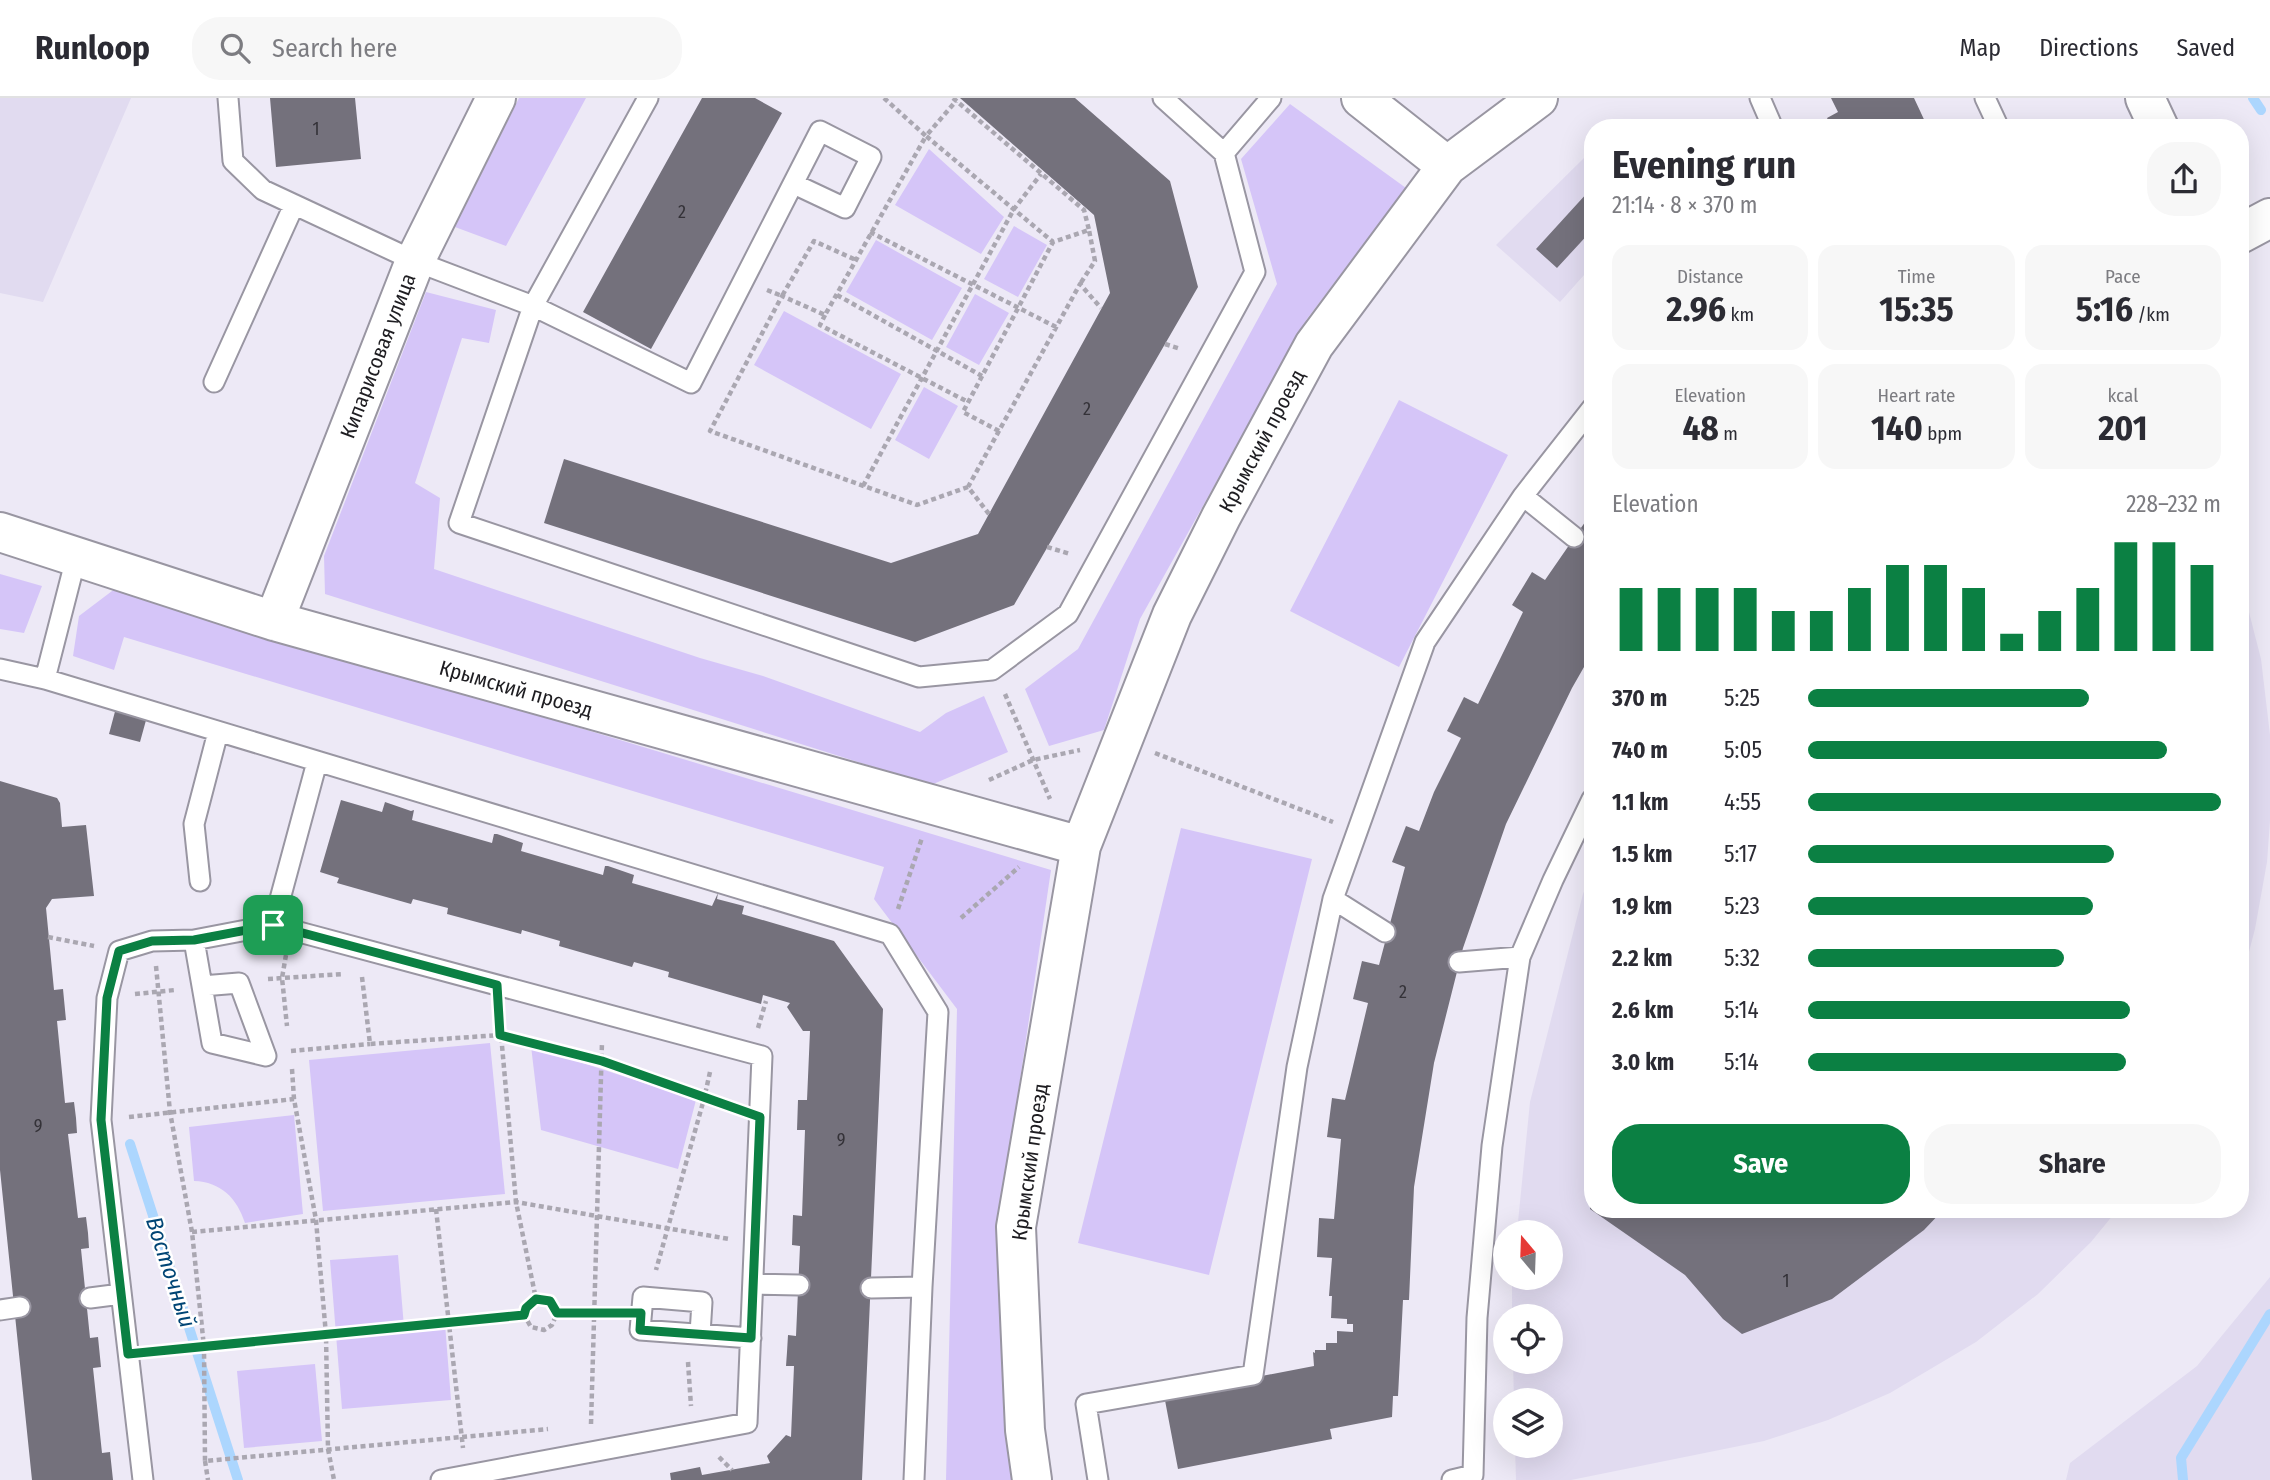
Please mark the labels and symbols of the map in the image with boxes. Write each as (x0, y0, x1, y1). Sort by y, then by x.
house number: 1 (312, 118, 320, 140)
house number: 2 (678, 201, 686, 223)
street label: Кипарисовая улица (335, 270, 421, 442)
street label: Крымский проезд (1213, 365, 1311, 517)
house number: 2 (1083, 398, 1091, 420)
street label: Крымский проезд (436, 655, 596, 723)
pin (243, 895, 303, 955)
house number: 2 (1399, 981, 1407, 1003)
street label: Крымский проезд (1006, 1082, 1054, 1242)
house number: 9 (34, 1115, 42, 1137)
house number: 9 (837, 1129, 845, 1151)
water label: Восточный (140, 1213, 202, 1331)
north arrow (1493, 1220, 1563, 1290)
house number: 1 (1782, 1270, 1790, 1292)

